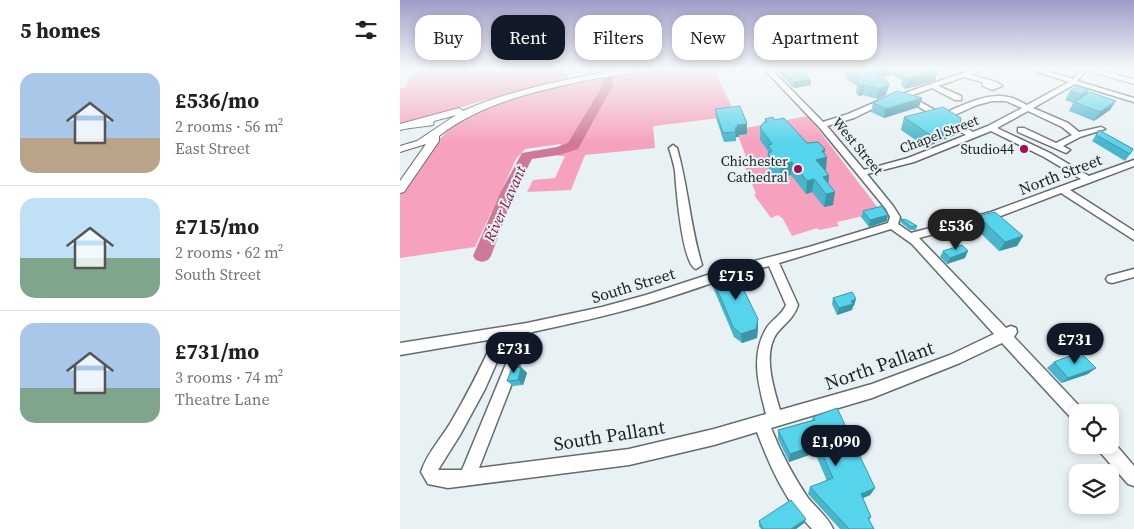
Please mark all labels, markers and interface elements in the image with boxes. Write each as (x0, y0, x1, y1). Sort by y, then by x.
chip: Buy (415, 15, 481, 60)
chip: Rent (491, 15, 565, 60)
chip: Filters (575, 15, 662, 60)
chip: New (672, 15, 744, 60)
chip: Apartment (754, 15, 877, 60)
text: 5 homes (20, 16, 100, 45)
icon: filters (352, 16, 380, 44)
text: £536/mo (175, 86, 259, 115)
icon: home (60, 93, 120, 153)
street label: Chapel Street (897, 110, 982, 158)
street label: West Street (828, 113, 888, 179)
text: 2 rooms · 56 m² (175, 115, 283, 137)
text: East Street (175, 137, 250, 159)
place label: Studio44 (961, 139, 1014, 159)
marker: Studio44 (1018, 143, 1030, 155)
street label: North Street (1015, 148, 1105, 200)
place label: Chichester Cathedral (721, 151, 788, 187)
water label: River Lavant (478, 162, 531, 246)
marker: Chichester Cathedral (792, 163, 804, 175)
pin: £536 (926, 208, 986, 251)
text: £715/mo (175, 212, 259, 241)
text: £536 (939, 214, 973, 236)
icon: home (60, 218, 120, 278)
text: 2 rooms · 62 m² (175, 241, 283, 263)
pin: £715 (706, 258, 766, 301)
street label: South Street (589, 262, 678, 308)
text: South Street (175, 263, 261, 285)
text: £715 (719, 264, 753, 286)
pin: £731 (1045, 322, 1105, 365)
text: £731 (1058, 328, 1092, 350)
pin: £731 (484, 332, 544, 374)
street label: North Pallant (821, 334, 938, 396)
text: £731/mo (175, 337, 259, 366)
text: £731 (497, 337, 531, 359)
icon: home (60, 343, 120, 403)
text: 3 rooms · 74 m² (175, 366, 283, 388)
text: Theatre Lane (175, 388, 270, 410)
map controls (1069, 404, 1119, 514)
button: locate (1069, 404, 1119, 454)
street label: South Pallant (552, 413, 667, 457)
pin: £1,090 (795, 424, 877, 467)
text: £1,090 (812, 430, 860, 452)
button: layers (1069, 464, 1119, 514)

